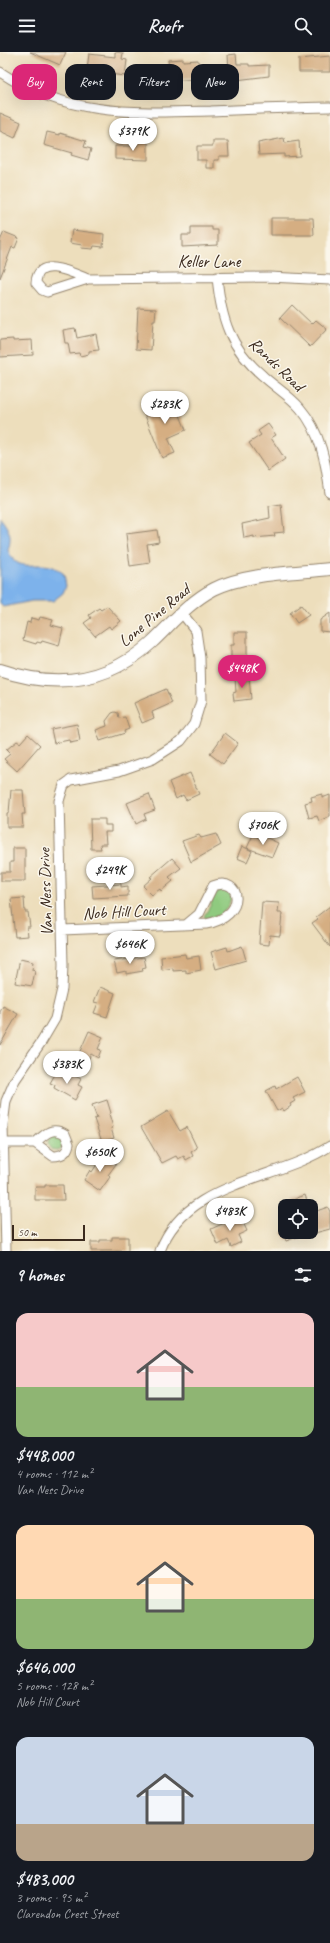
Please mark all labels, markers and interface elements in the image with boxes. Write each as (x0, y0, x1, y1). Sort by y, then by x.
icon: menu (16, 15, 38, 37)
text: Roofr (148, 15, 182, 37)
icon: search (292, 15, 314, 37)
chip: Buy (12, 64, 57, 100)
chip: Rent (65, 64, 116, 100)
chip: Filters (124, 64, 183, 100)
chip: New (191, 64, 239, 100)
pin: $379K (105, 118, 161, 152)
text: $379K (118, 123, 148, 139)
street label: Keller Lane (178, 251, 242, 272)
street label: Rands Road (245, 333, 310, 397)
pin: $283K (137, 391, 193, 425)
text: $283K (150, 396, 180, 412)
street label: Lone Pine Road (114, 578, 196, 651)
pin: $448K (214, 655, 270, 689)
text: $448K (227, 660, 257, 676)
pin: $706K (235, 812, 291, 846)
text: $706K (248, 817, 278, 833)
street label: Van Ness Drive (33, 846, 58, 936)
pin: $249K (82, 857, 138, 891)
text: $249K (95, 862, 125, 878)
street label: Nob Hill Court (82, 899, 168, 924)
pin: $646K (102, 931, 158, 965)
text: $646K (115, 936, 145, 952)
pin: $383K (39, 1051, 95, 1085)
text: $383K (52, 1056, 82, 1072)
pin: $650K (72, 1139, 128, 1173)
text: $650K (85, 1144, 115, 1160)
pin: $483K (202, 1198, 258, 1232)
map controls (278, 1199, 318, 1239)
button: locate (278, 1199, 318, 1239)
text: $483K (215, 1203, 245, 1219)
scale bar (12, 1223, 85, 1242)
text: 50 m (18, 1225, 37, 1239)
icon: filters (292, 1264, 314, 1286)
text: 9 homes (16, 1265, 64, 1286)
icon: home (129, 1339, 201, 1411)
text: $448,000 (16, 1445, 73, 1466)
text: 4 rooms · 112 m² (16, 1466, 92, 1482)
text: Van Ness Drive (16, 1482, 83, 1498)
icon: home (129, 1551, 201, 1623)
text: $646,000 (16, 1657, 74, 1678)
text: 5 rooms · 128 m² (16, 1678, 92, 1694)
text: Nob Hill Court (16, 1694, 79, 1710)
icon: home (129, 1763, 201, 1835)
text: $483,000 (16, 1869, 73, 1890)
text: 3 rooms · 95 m² (16, 1890, 86, 1906)
text: Clarendon Crest Street (16, 1906, 119, 1922)

